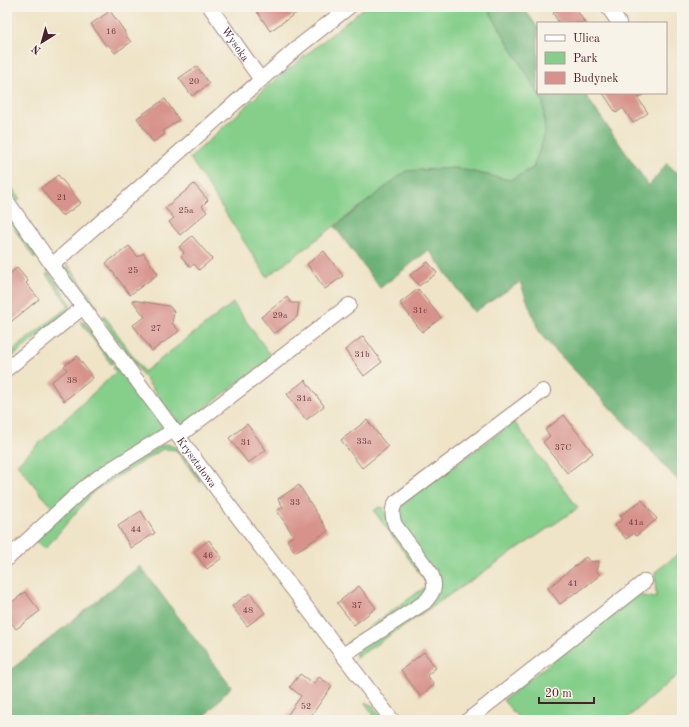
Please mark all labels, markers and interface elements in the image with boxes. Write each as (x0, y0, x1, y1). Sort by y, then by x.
north arrow (22, 22, 62, 62)
legend (537, 22, 667, 94)
street label: Wysoka (219, 26, 251, 64)
house number: 16 (106, 27, 116, 36)
text: Ulica (573, 33, 600, 45)
text: N (30, 42, 44, 56)
text: Park (573, 53, 598, 65)
text: Budynek (573, 73, 619, 85)
house number: 20 (189, 77, 199, 86)
house number: 21 (57, 193, 67, 202)
house number: 25a (179, 206, 194, 215)
house number: 25 (128, 266, 138, 275)
house number: 31c (413, 306, 427, 315)
house number: 29a (273, 311, 288, 320)
house number: 27 (151, 324, 161, 333)
house number: 31b (354, 350, 370, 359)
house number: 38 (67, 376, 77, 385)
house number: 31a (297, 394, 312, 403)
street label: Kryształowa (174, 436, 218, 491)
house number: 33a (357, 437, 372, 446)
house number: 31 (241, 438, 251, 447)
house number: 37C (555, 443, 571, 452)
house number: 33 (290, 498, 300, 507)
house number: 41a (629, 518, 644, 527)
house number: 44 (131, 525, 141, 534)
house number: 46 (203, 551, 213, 560)
house number: 41 (568, 579, 578, 588)
house number: 37 (352, 601, 362, 610)
house number: 48 (243, 606, 253, 615)
scale bar (539, 679, 594, 705)
text: 20 m (545, 688, 572, 700)
house number: 52 (301, 702, 311, 711)

